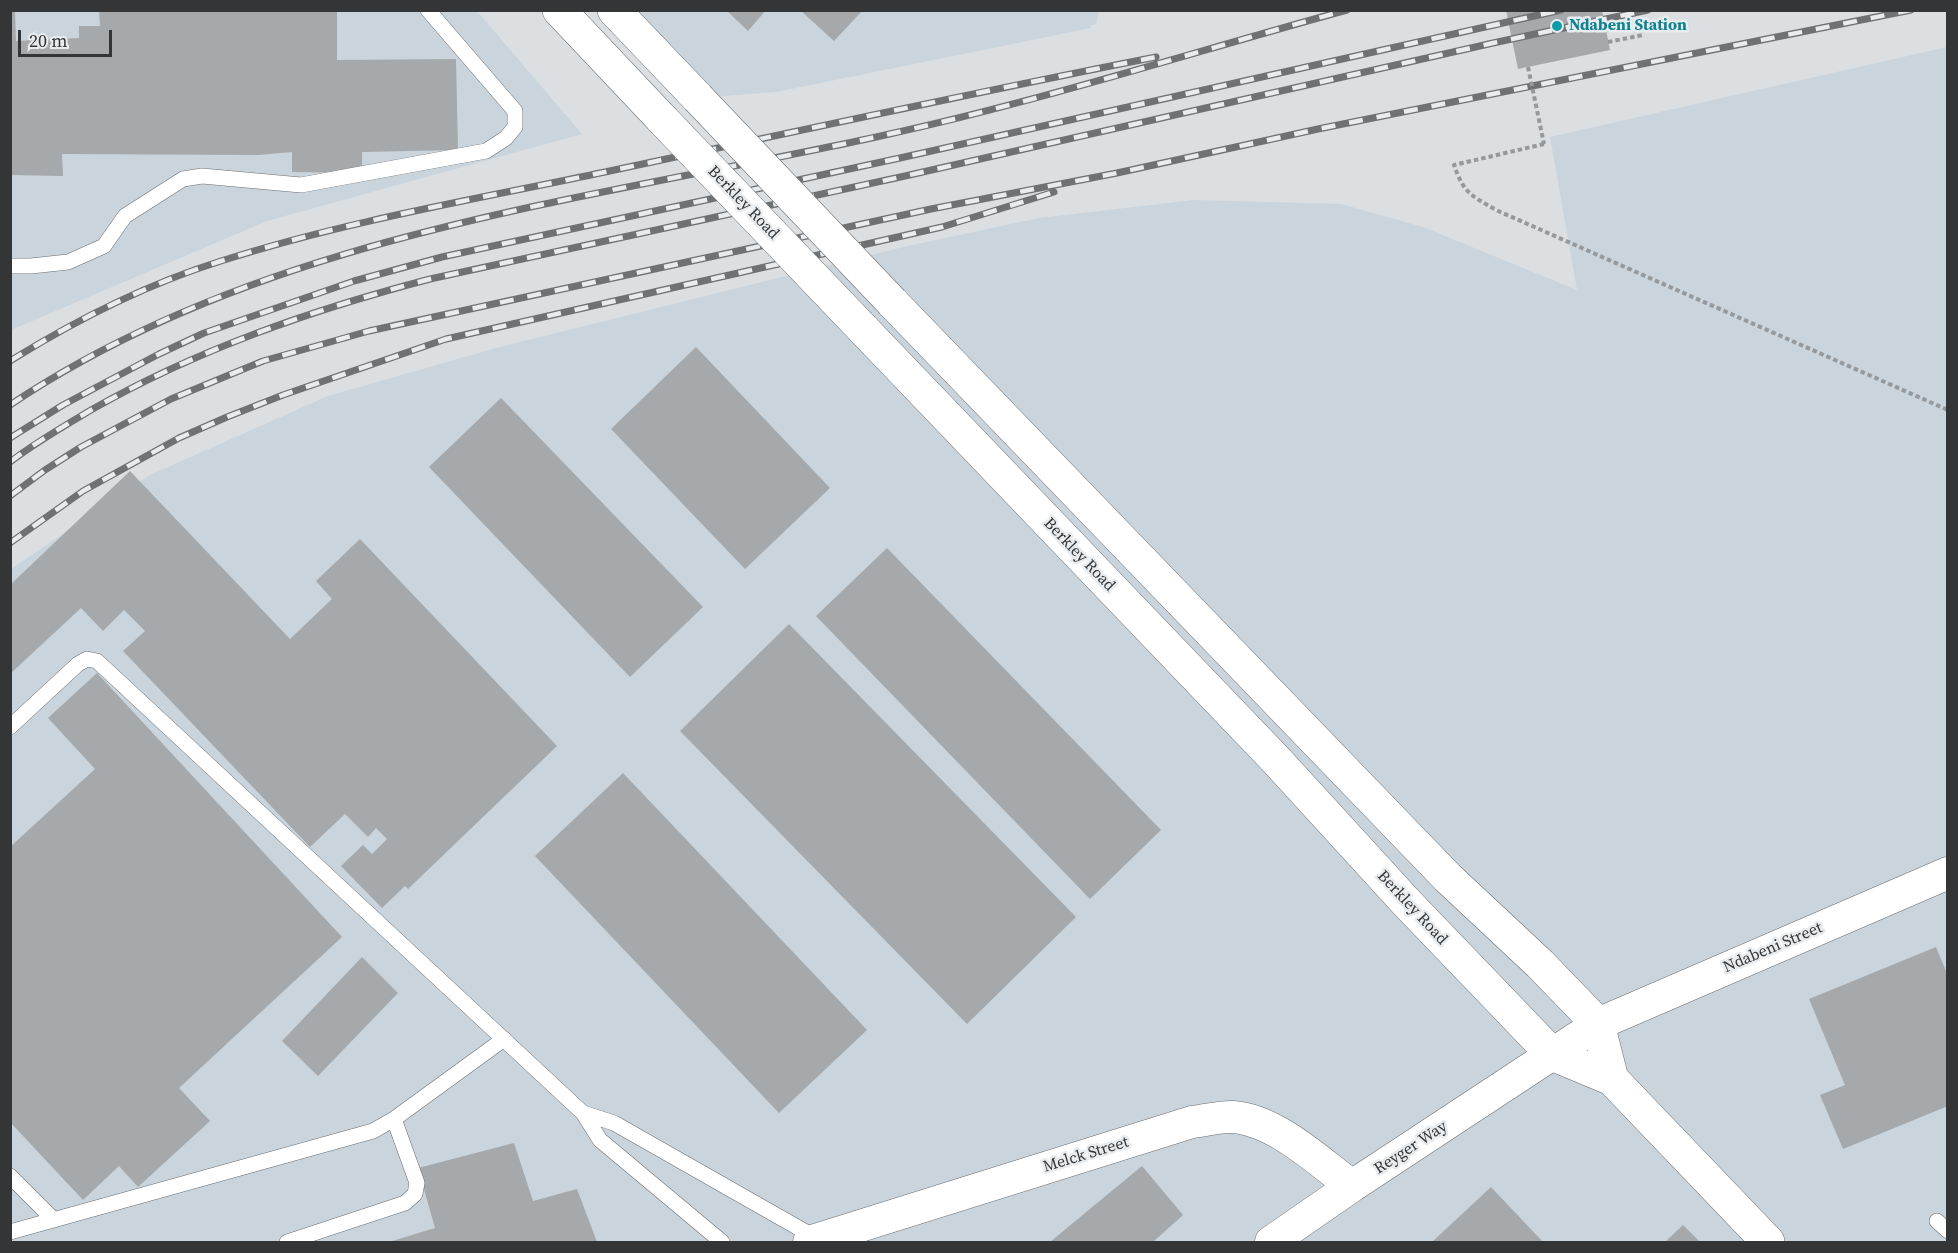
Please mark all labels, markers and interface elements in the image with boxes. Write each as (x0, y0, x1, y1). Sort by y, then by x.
place label: Ndabeni Station (1569, 16, 1687, 36)
scale bar (21, 18, 116, 56)
marker: Ndabeni Station (1550, 19, 1564, 33)
text: 20 m (29, 28, 67, 53)
street label: Berkley Road (703, 162, 783, 244)
street label: Berkley Road (1039, 514, 1119, 596)
street label: Berkley Road (1373, 867, 1451, 949)
street label: Ndabeni Street (1721, 919, 1825, 977)
street label: Reyger Way (1371, 1117, 1451, 1179)
street label: Melck Street (1041, 1133, 1131, 1177)

